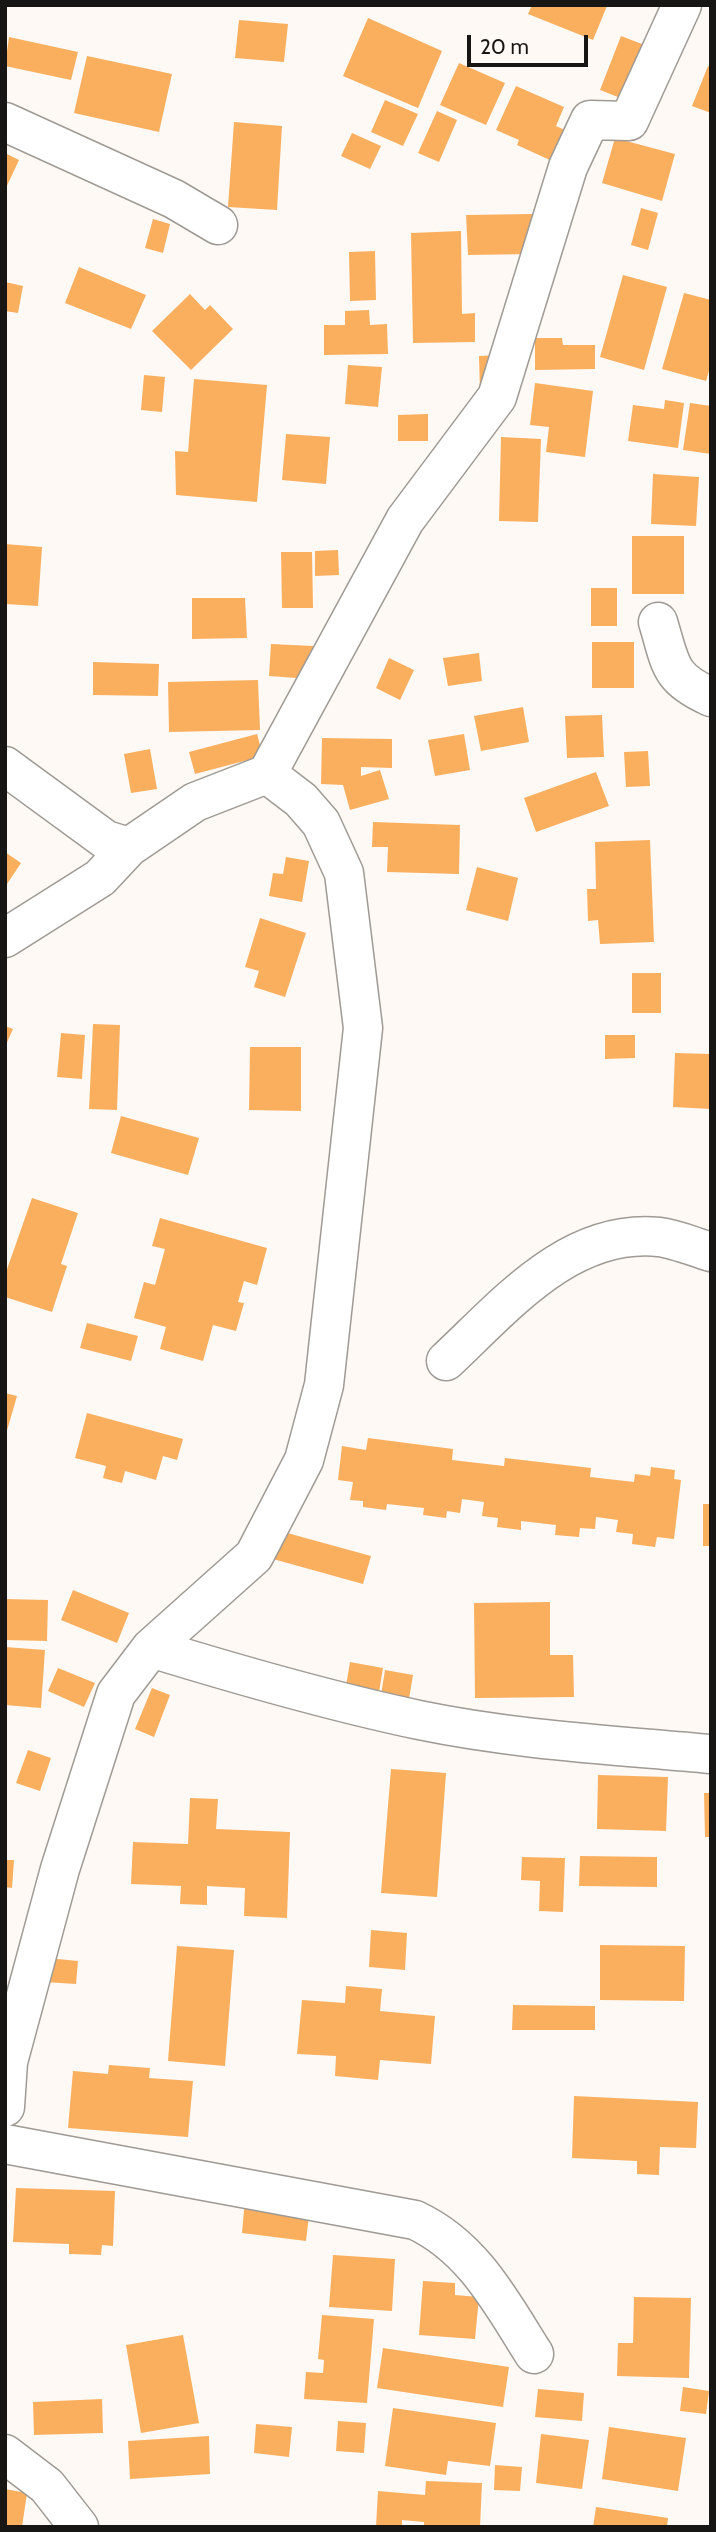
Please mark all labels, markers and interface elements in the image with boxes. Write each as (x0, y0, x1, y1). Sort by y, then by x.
scale bar (471, 21, 592, 65)
text: 20 m (480, 34, 529, 59)

